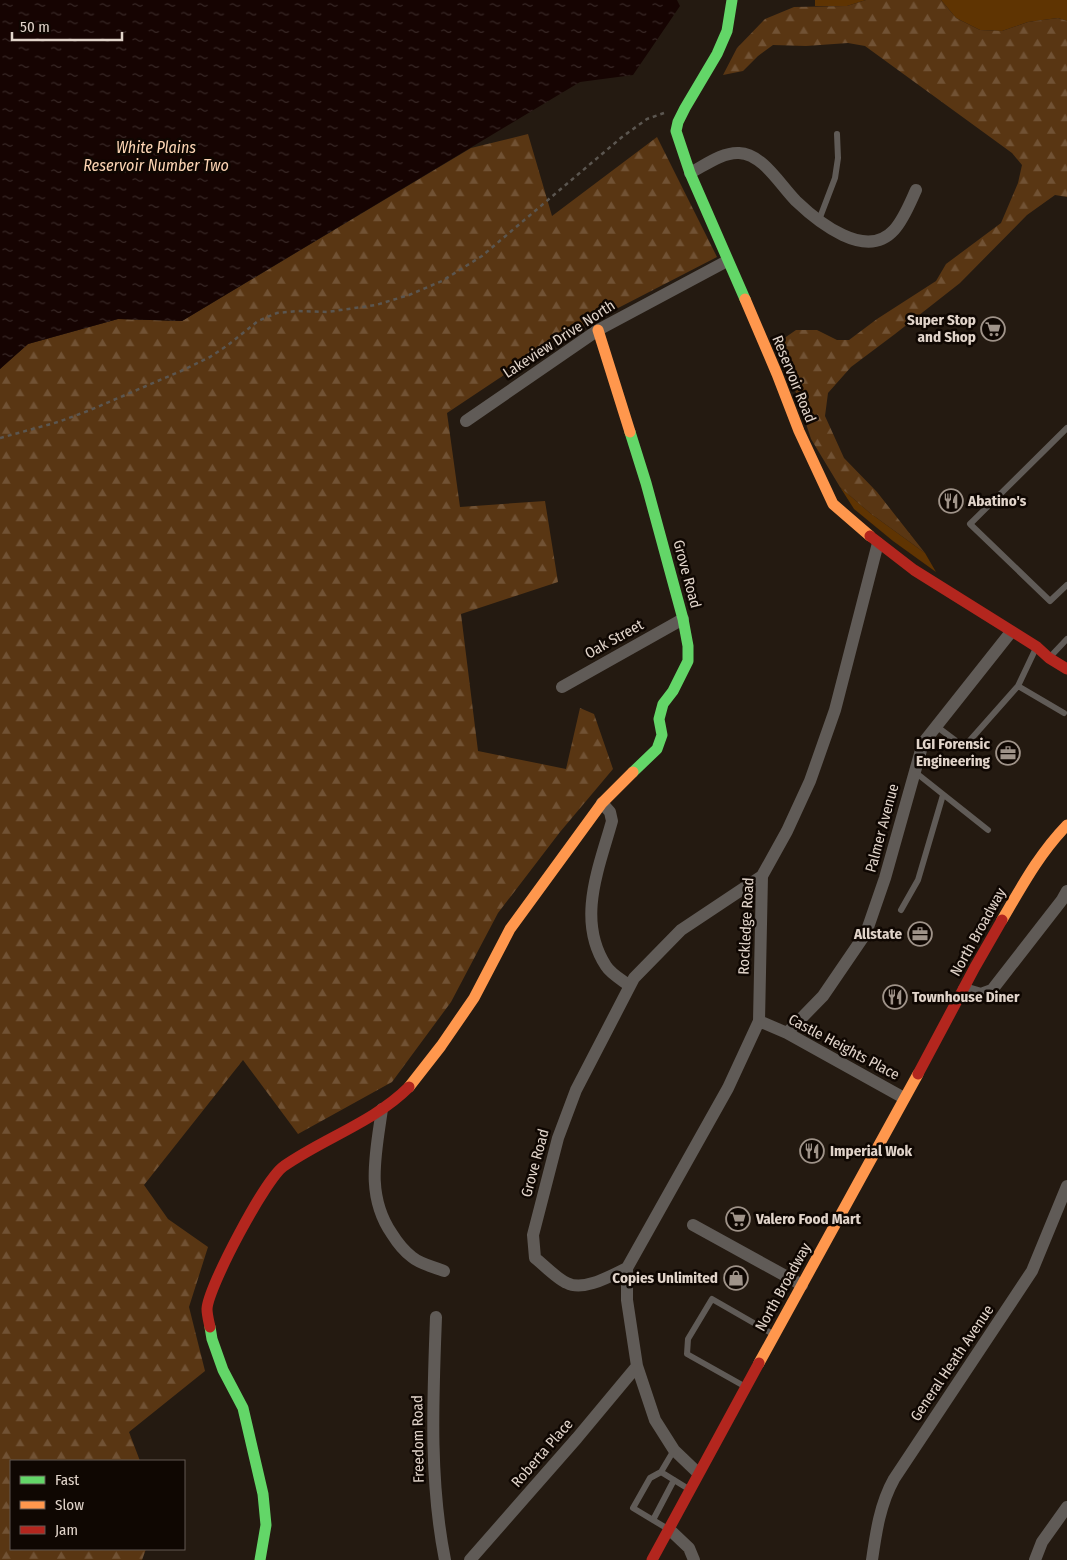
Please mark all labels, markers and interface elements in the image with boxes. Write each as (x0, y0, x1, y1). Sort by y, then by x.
scale bar (12, 10, 122, 42)
text: 50 m (20, 18, 50, 36)
water label: White Plains Reservoir Number Two (83, 138, 229, 175)
street label: Lakeview Drive North (500, 296, 618, 382)
place label: Super Stop and Shop (907, 311, 976, 346)
supermarket icon: Super Stop and Shop (980, 316, 1006, 342)
street label: Reservoir Road (768, 333, 820, 425)
restaurant icon: Abatino's (938, 488, 964, 514)
place label: Abatino's (967, 492, 1027, 510)
street label: Grove Road (669, 538, 705, 610)
street label: Oak Street (582, 616, 646, 662)
place label: LGI Forensic Engineering (916, 735, 991, 770)
office icon: LGI Forensic Engineering (995, 740, 1021, 766)
street label: Palmer Avenue (862, 782, 902, 874)
street label: Rockledge Road (734, 877, 758, 975)
street label: North Broadway (946, 884, 1010, 979)
office icon: Allstate (907, 921, 933, 947)
place label: Allstate (853, 925, 902, 943)
restaurant icon: Townhouse Diner (882, 984, 908, 1010)
place label: Townhouse Diner (912, 988, 1020, 1006)
street label: Castle Heights Place (785, 1010, 903, 1084)
street label: Grove Road (517, 1127, 553, 1199)
restaurant icon: Imperial Wok (799, 1138, 825, 1164)
place label: Imperial Wok (830, 1142, 913, 1160)
supermarket icon: Valero Food Mart (725, 1206, 751, 1232)
place label: Valero Food Mart (755, 1210, 862, 1228)
street label: North Broadway (751, 1239, 815, 1334)
shop icon: Copies Unlimited (723, 1265, 749, 1291)
place label: Copies Unlimited (612, 1269, 718, 1287)
street label: General Heath Avenue (907, 1302, 997, 1424)
street label: Freedom Road (408, 1395, 428, 1483)
street label: Roberta Place (507, 1415, 577, 1491)
legend (10, 1460, 185, 1550)
text: Fast (55, 1471, 79, 1489)
text: Slow (55, 1496, 84, 1514)
text: Jam (55, 1521, 78, 1539)

